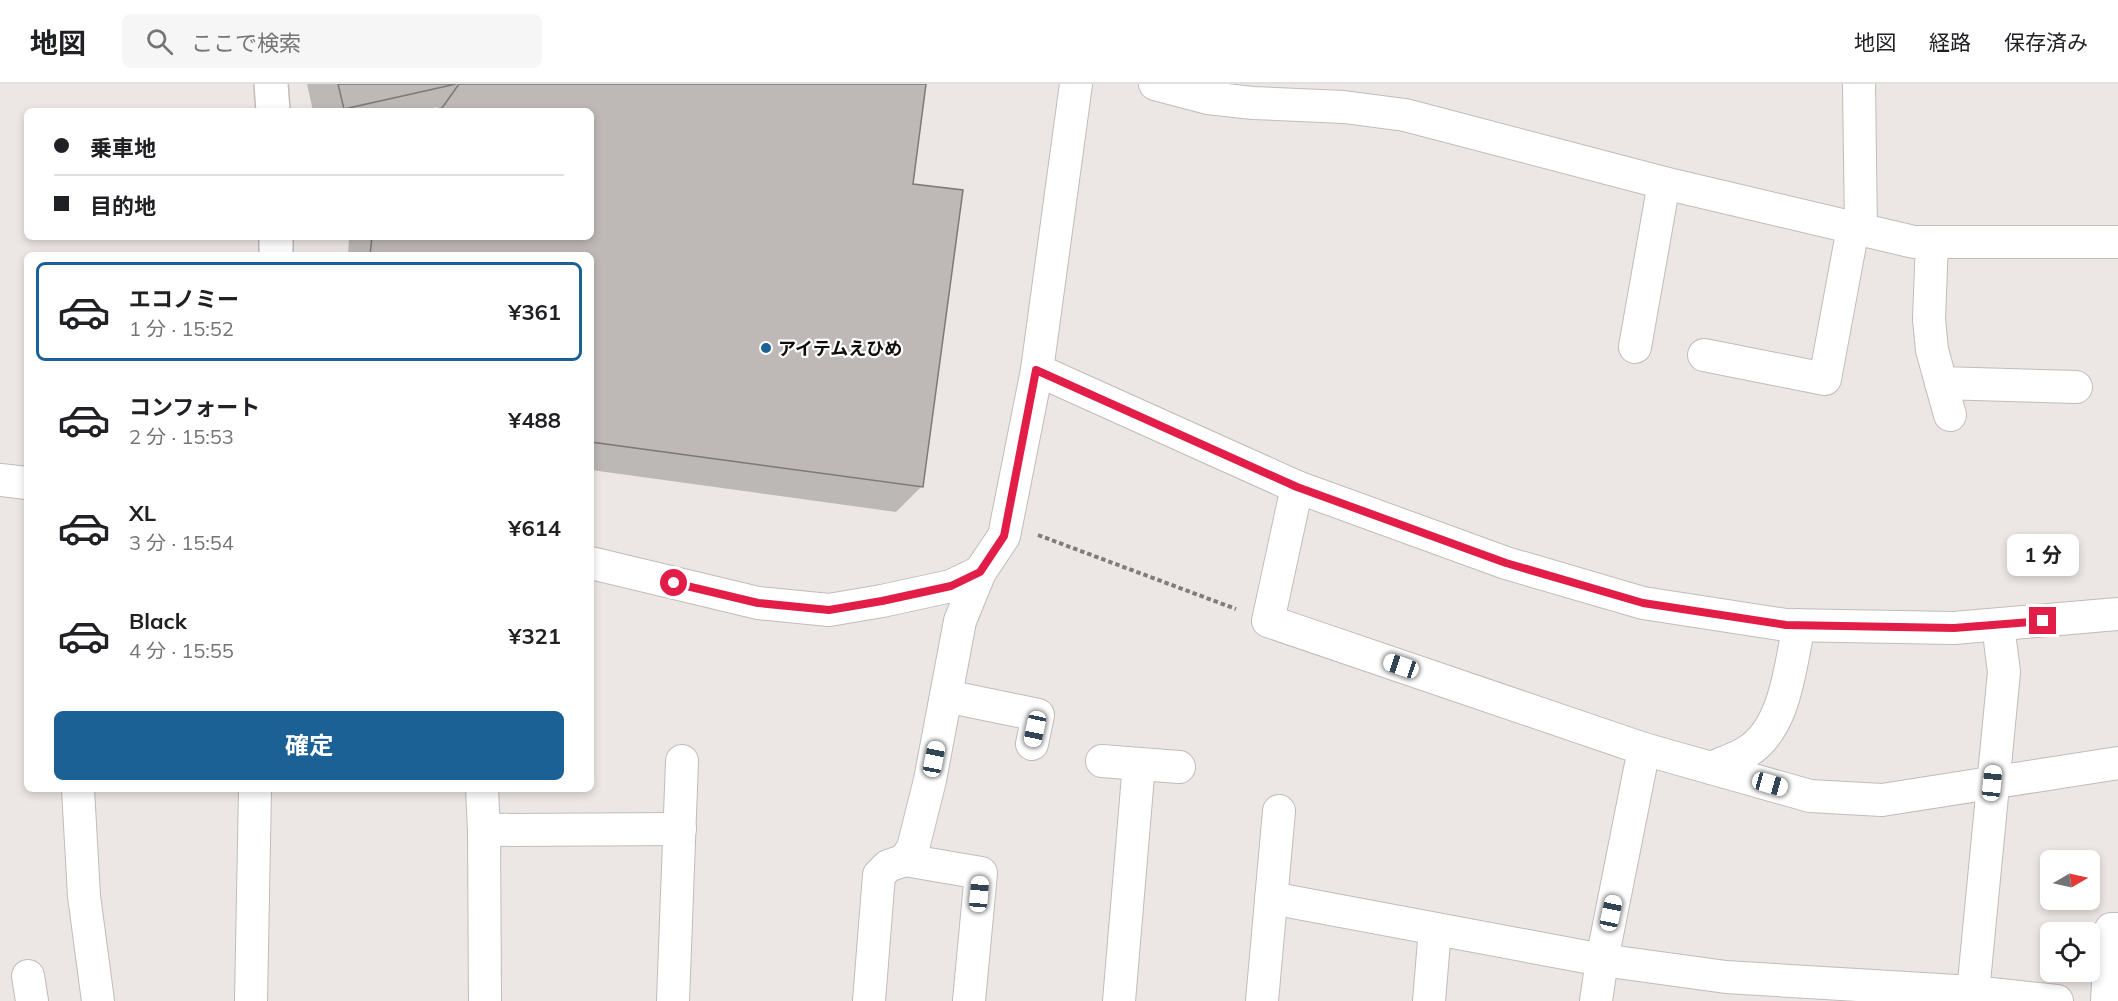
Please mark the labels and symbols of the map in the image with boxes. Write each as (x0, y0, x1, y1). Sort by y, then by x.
place label: アイテムえひめ (778, 337, 902, 360)
marker: アイテムえひめ (759, 341, 773, 355)
callout: 1 分 (2007, 534, 2079, 576)
route start (660, 569, 687, 596)
route end (2029, 607, 2056, 634)
car (1381, 652, 1421, 680)
car (1022, 710, 1048, 748)
car (922, 740, 946, 778)
car (1981, 764, 2003, 802)
car (1750, 770, 1790, 798)
north arrow (2040, 850, 2100, 910)
car (968, 875, 990, 913)
car (1598, 894, 1624, 932)

